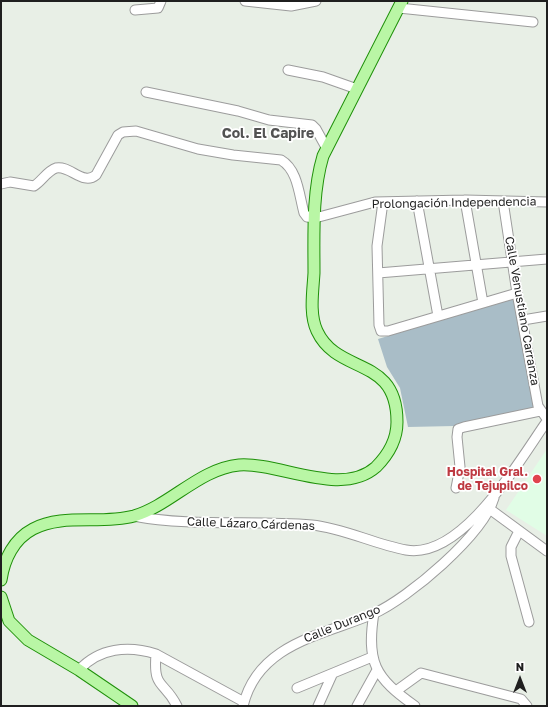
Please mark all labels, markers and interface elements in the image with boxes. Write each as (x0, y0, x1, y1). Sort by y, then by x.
district label: Col. El Capire (222, 126, 314, 142)
street label: Prolongación Independencia (371, 194, 537, 212)
street label: Calle Venustiano Carranza (502, 235, 542, 387)
place label: Hospital Gral. de Tejupilco (447, 465, 528, 493)
marker: Hospital Gral. de Tejupilco (531, 473, 543, 485)
street label: Calle Lázaro Cárdenas (187, 515, 315, 533)
street label: Calle Durango (302, 602, 382, 646)
north arrow (500, 659, 540, 699)
text: N (516, 660, 524, 673)

